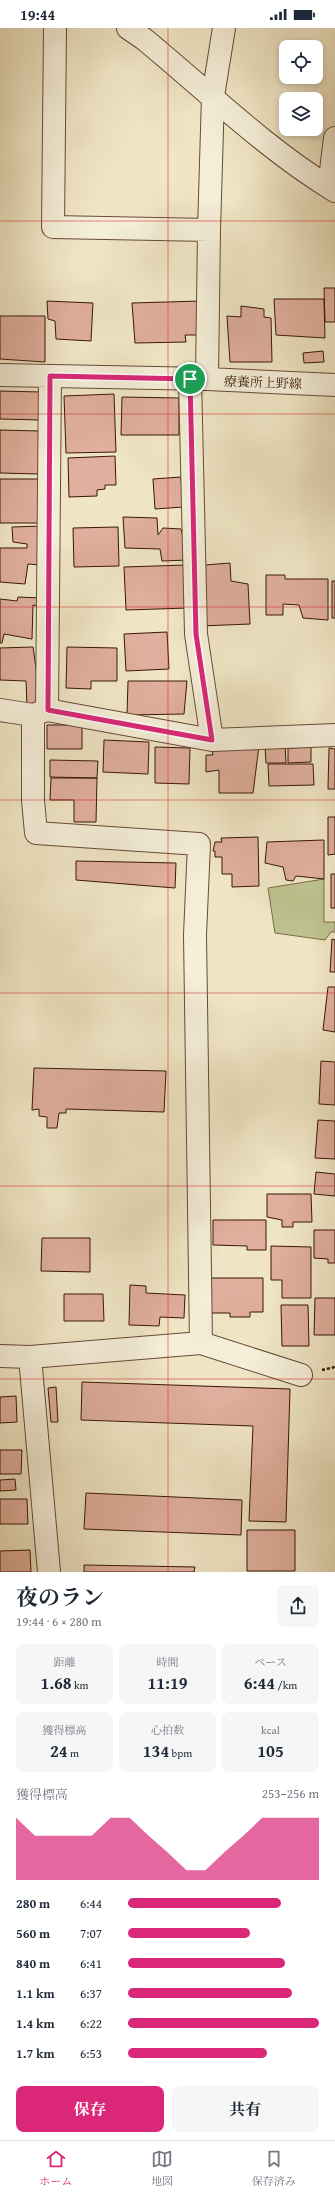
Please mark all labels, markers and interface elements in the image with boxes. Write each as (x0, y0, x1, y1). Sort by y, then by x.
text: 19:44 (20, 4, 55, 25)
map controls (279, 40, 323, 136)
button: locate (279, 40, 323, 84)
button: layers (279, 92, 323, 136)
pin (173, 362, 207, 396)
icon: arrive (179, 368, 201, 390)
street label: 療養所上野線 (224, 372, 302, 393)
text: 夜のラン (16, 1581, 104, 1613)
button: share (277, 1585, 319, 1627)
text: 19:44 · 6 × 280 m (16, 1612, 102, 1631)
text: 距離 (54, 1654, 76, 1670)
text: 時間 (157, 1654, 179, 1670)
text: ペース (254, 1654, 287, 1670)
text: 1.68 (40, 1670, 72, 1695)
text: 11:19 (147, 1670, 188, 1695)
text: 6:44 (244, 1670, 275, 1695)
text: km (72, 1677, 89, 1693)
text: /km (275, 1677, 297, 1693)
text: 獲得標高 (43, 1722, 87, 1738)
text: 心拍数 (151, 1722, 184, 1738)
text: kcal (261, 1722, 280, 1738)
text: 24 (50, 1738, 68, 1763)
text: 134 (143, 1738, 169, 1763)
text: 105 (257, 1738, 284, 1763)
text: m (68, 1745, 79, 1761)
text: bpm (169, 1745, 192, 1761)
text: 253–256 m (262, 1784, 319, 1803)
text: 獲得標高 (16, 1785, 68, 1804)
text: 280 m (16, 1894, 50, 1913)
text: 6:44 (80, 1894, 102, 1913)
text: 560 m (16, 1924, 50, 1943)
text: 7:07 (80, 1924, 102, 1943)
text: 840 m (16, 1954, 50, 1973)
text: 6:41 (80, 1954, 102, 1973)
text: 1.1 km (16, 1984, 55, 2003)
text: 6:37 (80, 1984, 102, 2003)
text: 1.4 km (16, 2014, 55, 2033)
text: 6:22 (80, 2014, 102, 2033)
text: 1.7 km (16, 2044, 55, 2063)
text: 6:53 (80, 2044, 102, 2063)
button: 保存 (16, 2086, 164, 2132)
button: 共有 (172, 2086, 319, 2132)
tab: ホーム (39, 2148, 72, 2189)
tab: 地図 (151, 2148, 173, 2189)
tab: 保存済み (252, 2148, 296, 2189)

